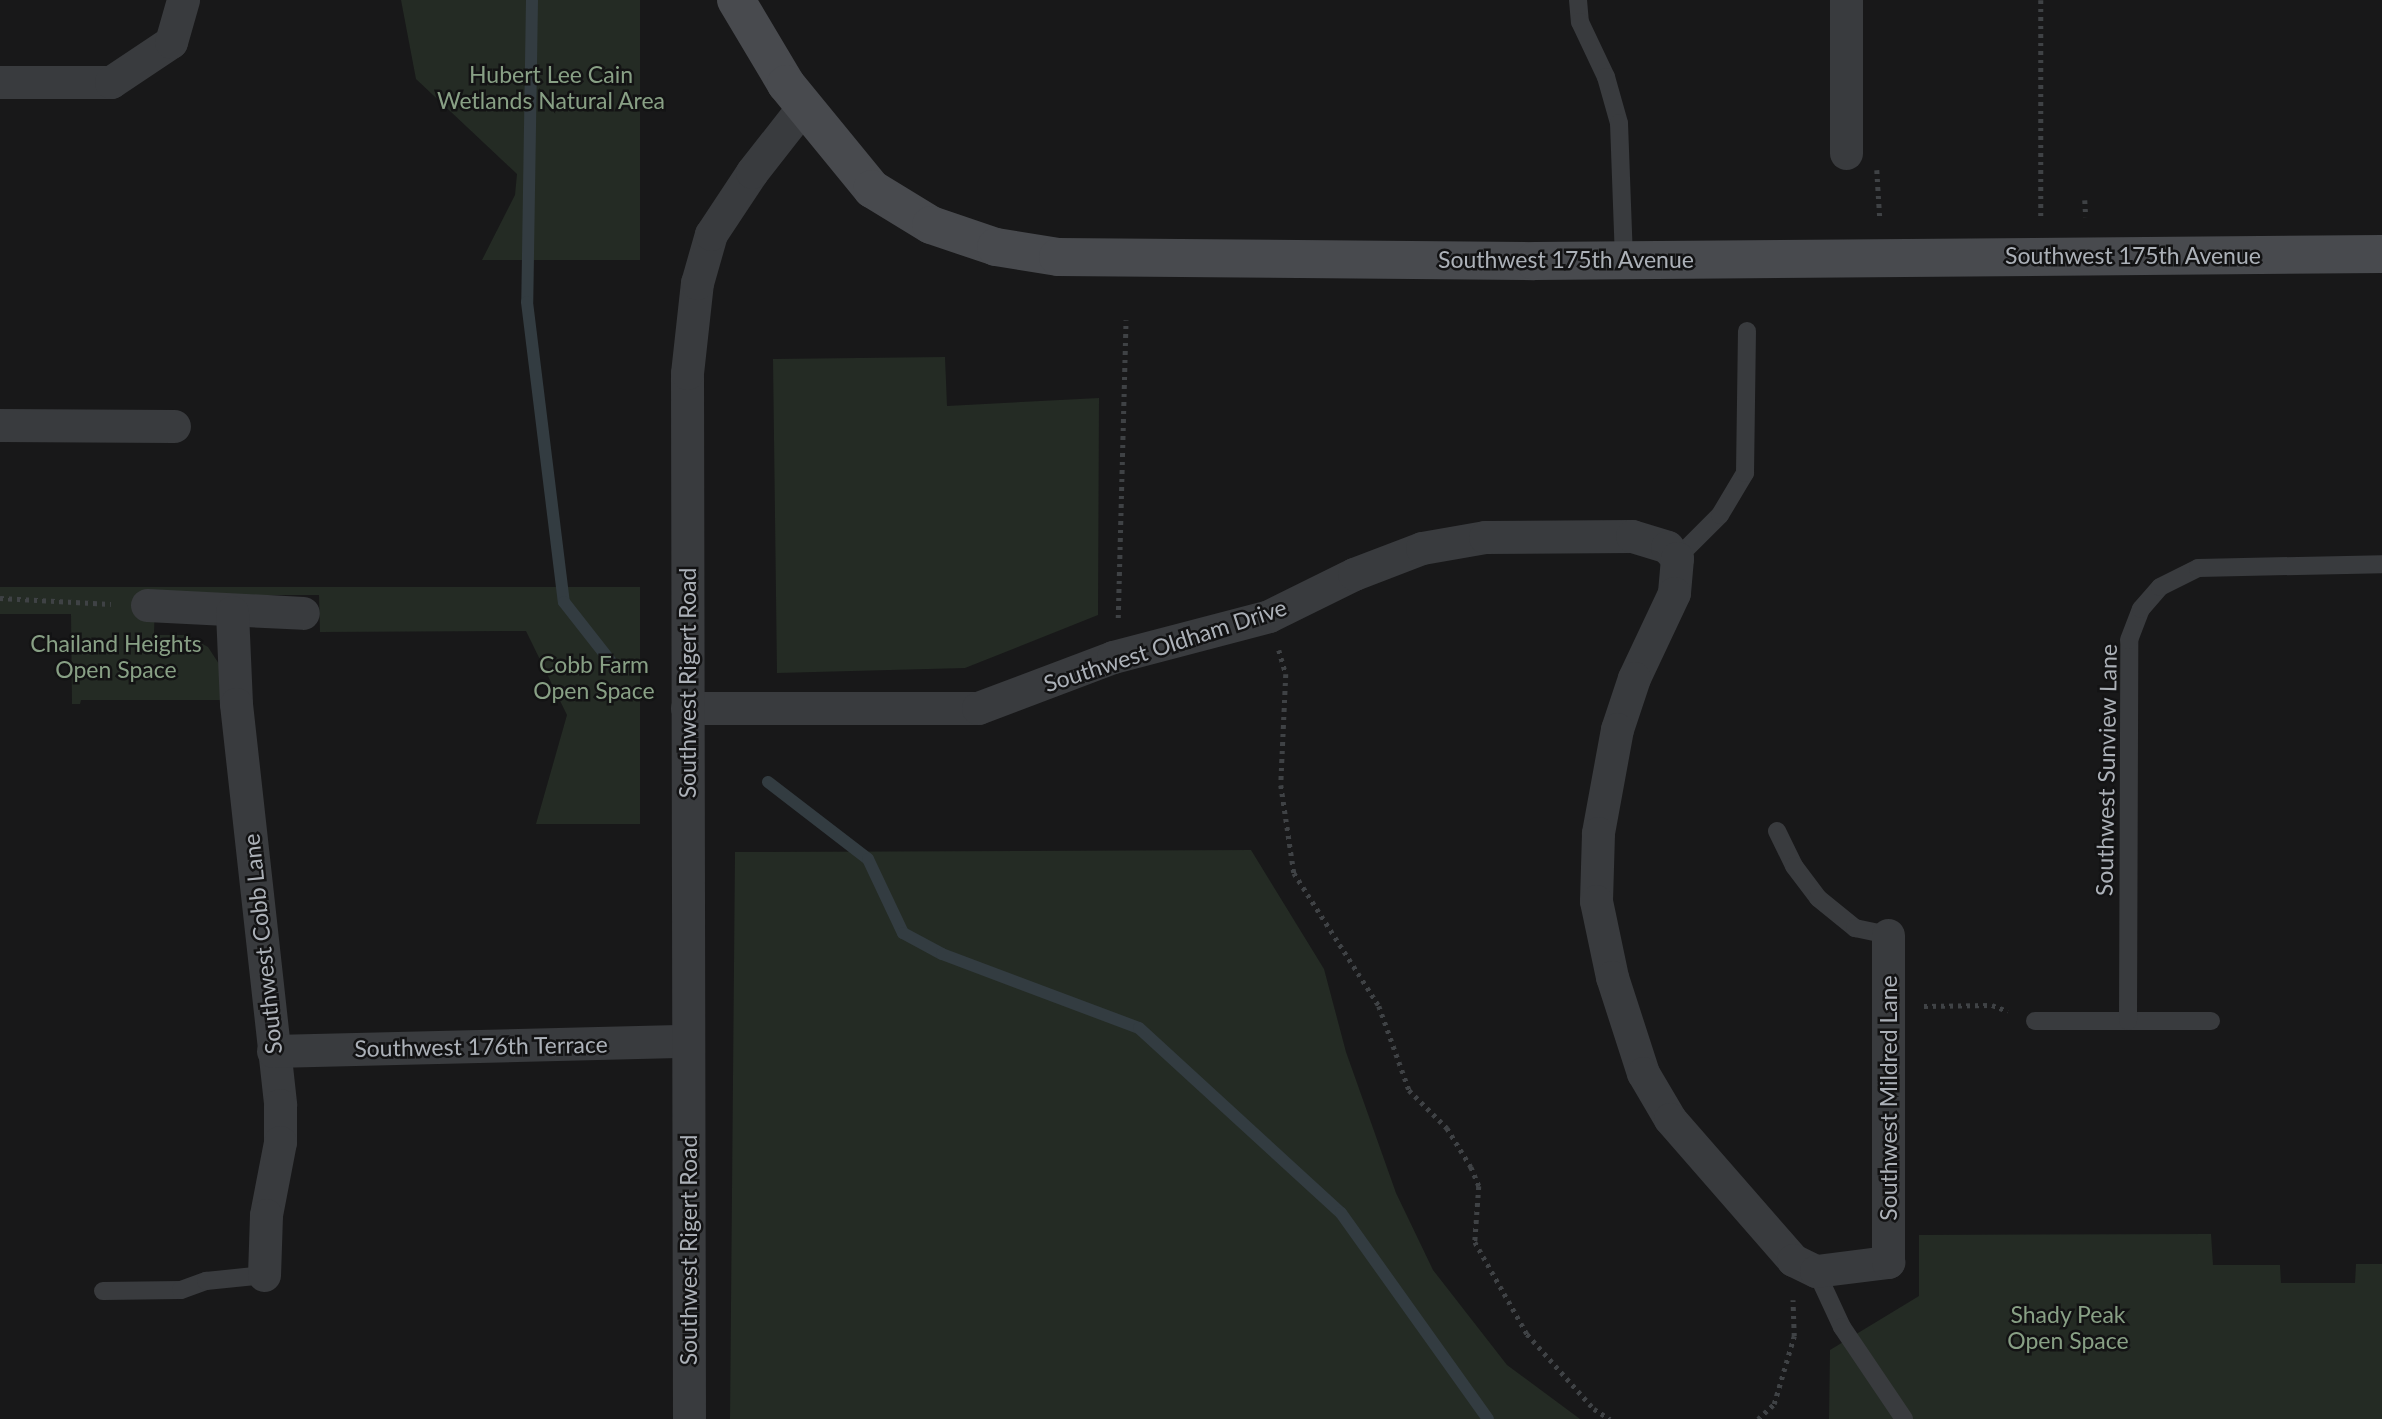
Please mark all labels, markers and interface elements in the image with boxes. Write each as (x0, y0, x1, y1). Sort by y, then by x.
park label: Hubert Lee Cain Wetlands Natural Area (437, 60, 665, 114)
street label: Southwest 175th Avenue (2005, 241, 2261, 269)
street label: Southwest 175th Avenue (1438, 245, 1694, 273)
street label: Southwest Rigert Road (673, 568, 701, 798)
street label: Southwest Oldham Drive (1040, 593, 1290, 697)
park label: Chailand Heights Open Space (30, 629, 202, 683)
street label: Southwest Sunview Lane (2090, 643, 2122, 897)
park label: Cobb Farm Open Space (533, 650, 655, 704)
street label: Southwest Cobb Lane (237, 832, 287, 1056)
street label: Southwest Mildred Lane (1874, 975, 1902, 1221)
street label: Southwest 176th Terrace (354, 1030, 608, 1062)
street label: Southwest Rigert Road (674, 1135, 702, 1365)
park label: Shady Peak Open Space (2007, 1300, 2129, 1354)

